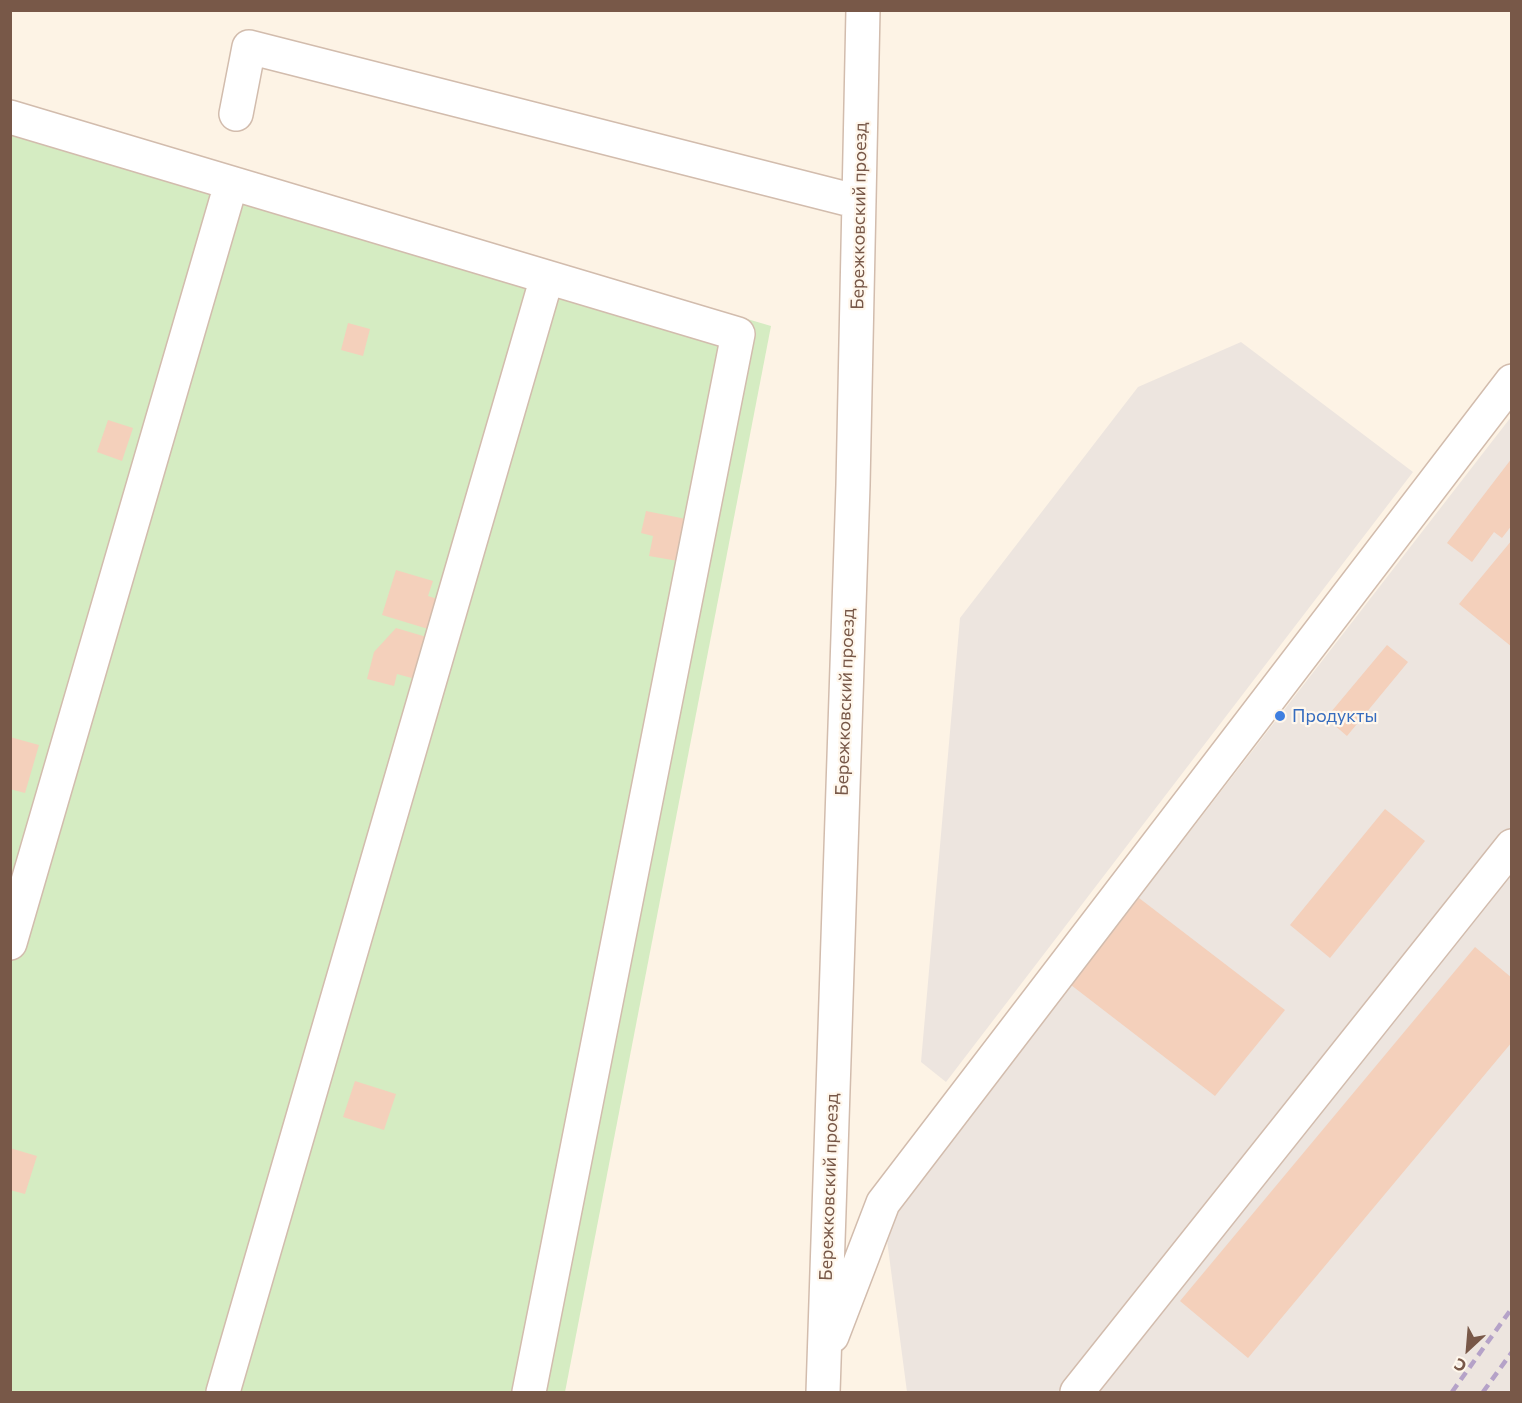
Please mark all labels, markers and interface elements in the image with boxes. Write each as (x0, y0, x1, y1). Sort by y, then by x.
street label: Бережковский проезд (847, 122, 871, 310)
street label: Бережковский проезд (831, 608, 859, 796)
place label: Продукты (1292, 705, 1377, 727)
marker: Продукты (1273, 709, 1287, 723)
street label: Бережковский проезд (815, 1093, 843, 1281)
north arrow (1438, 1319, 1498, 1379)
text: С (1451, 1355, 1469, 1377)

